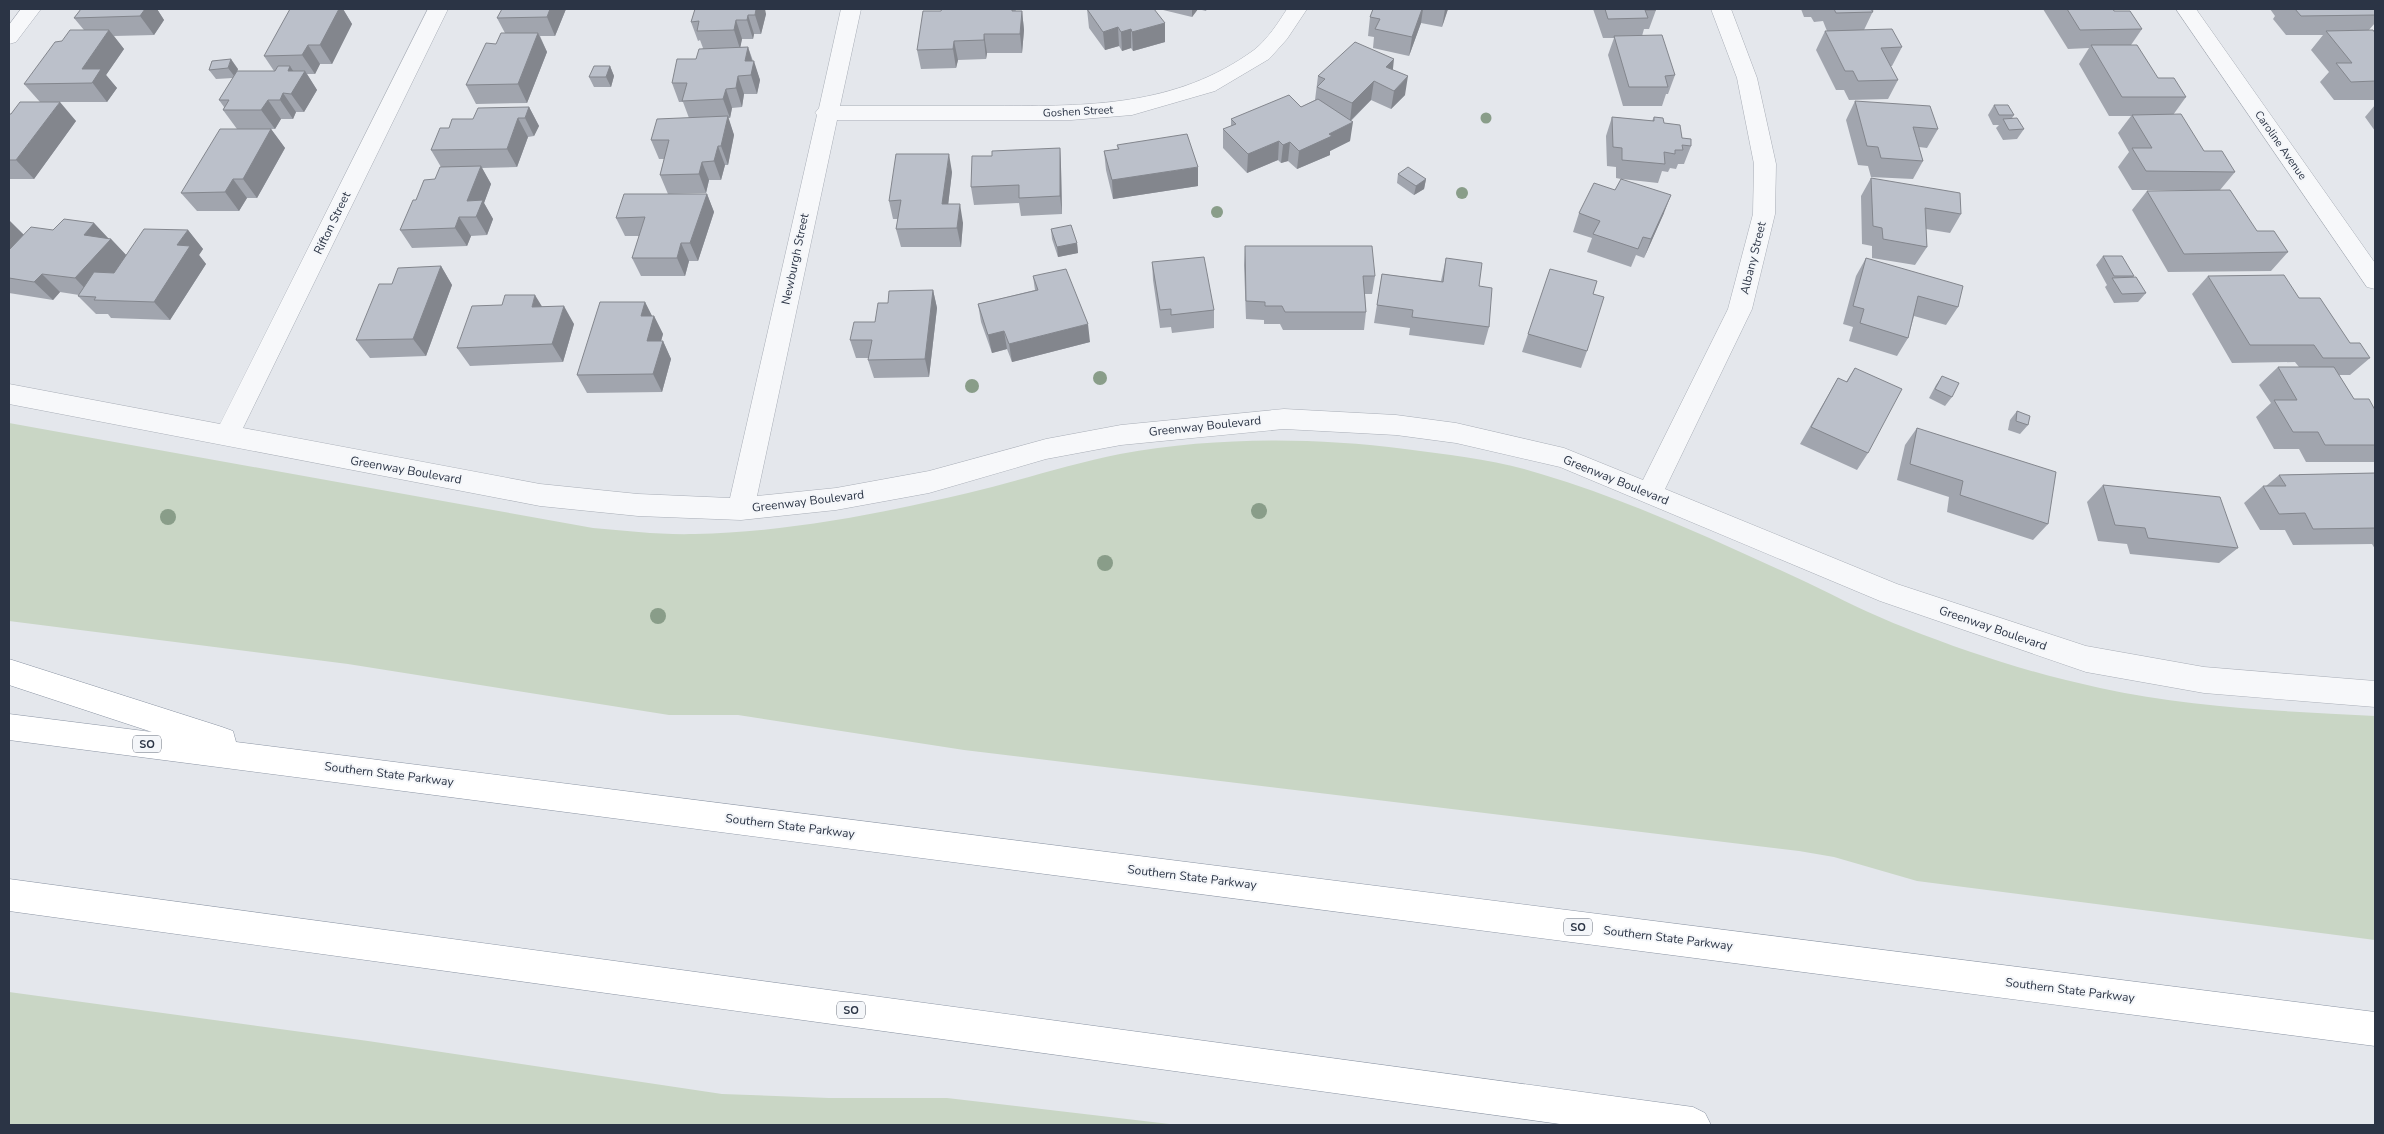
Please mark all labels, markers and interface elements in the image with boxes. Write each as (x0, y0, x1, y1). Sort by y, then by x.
street label: Goshen Street (1042, 102, 1114, 121)
street label: Caroline Avenue (2251, 108, 2310, 183)
street label: Rifton Street (310, 188, 354, 257)
street label: Newburgh Street (778, 211, 813, 306)
street label: Albany Street (1736, 219, 1770, 296)
street label: Greenway Boulevard (1148, 412, 1262, 440)
street label: Greenway Boulevard (1561, 451, 1671, 509)
street label: Greenway Boulevard (349, 452, 463, 488)
street label: Greenway Boulevard (751, 486, 865, 516)
street label: Greenway Boulevard (1937, 602, 2049, 654)
road number: SO (133, 736, 161, 752)
street label: Southern State Parkway (323, 758, 455, 790)
street label: Southern State Parkway (724, 810, 856, 842)
street label: Southern State Parkway (1126, 861, 1258, 893)
road number: SO (1564, 919, 1592, 936)
street label: Southern State Parkway (1602, 922, 1734, 954)
street label: Southern State Parkway (2004, 974, 2136, 1006)
road number: SO (837, 1002, 865, 1018)

